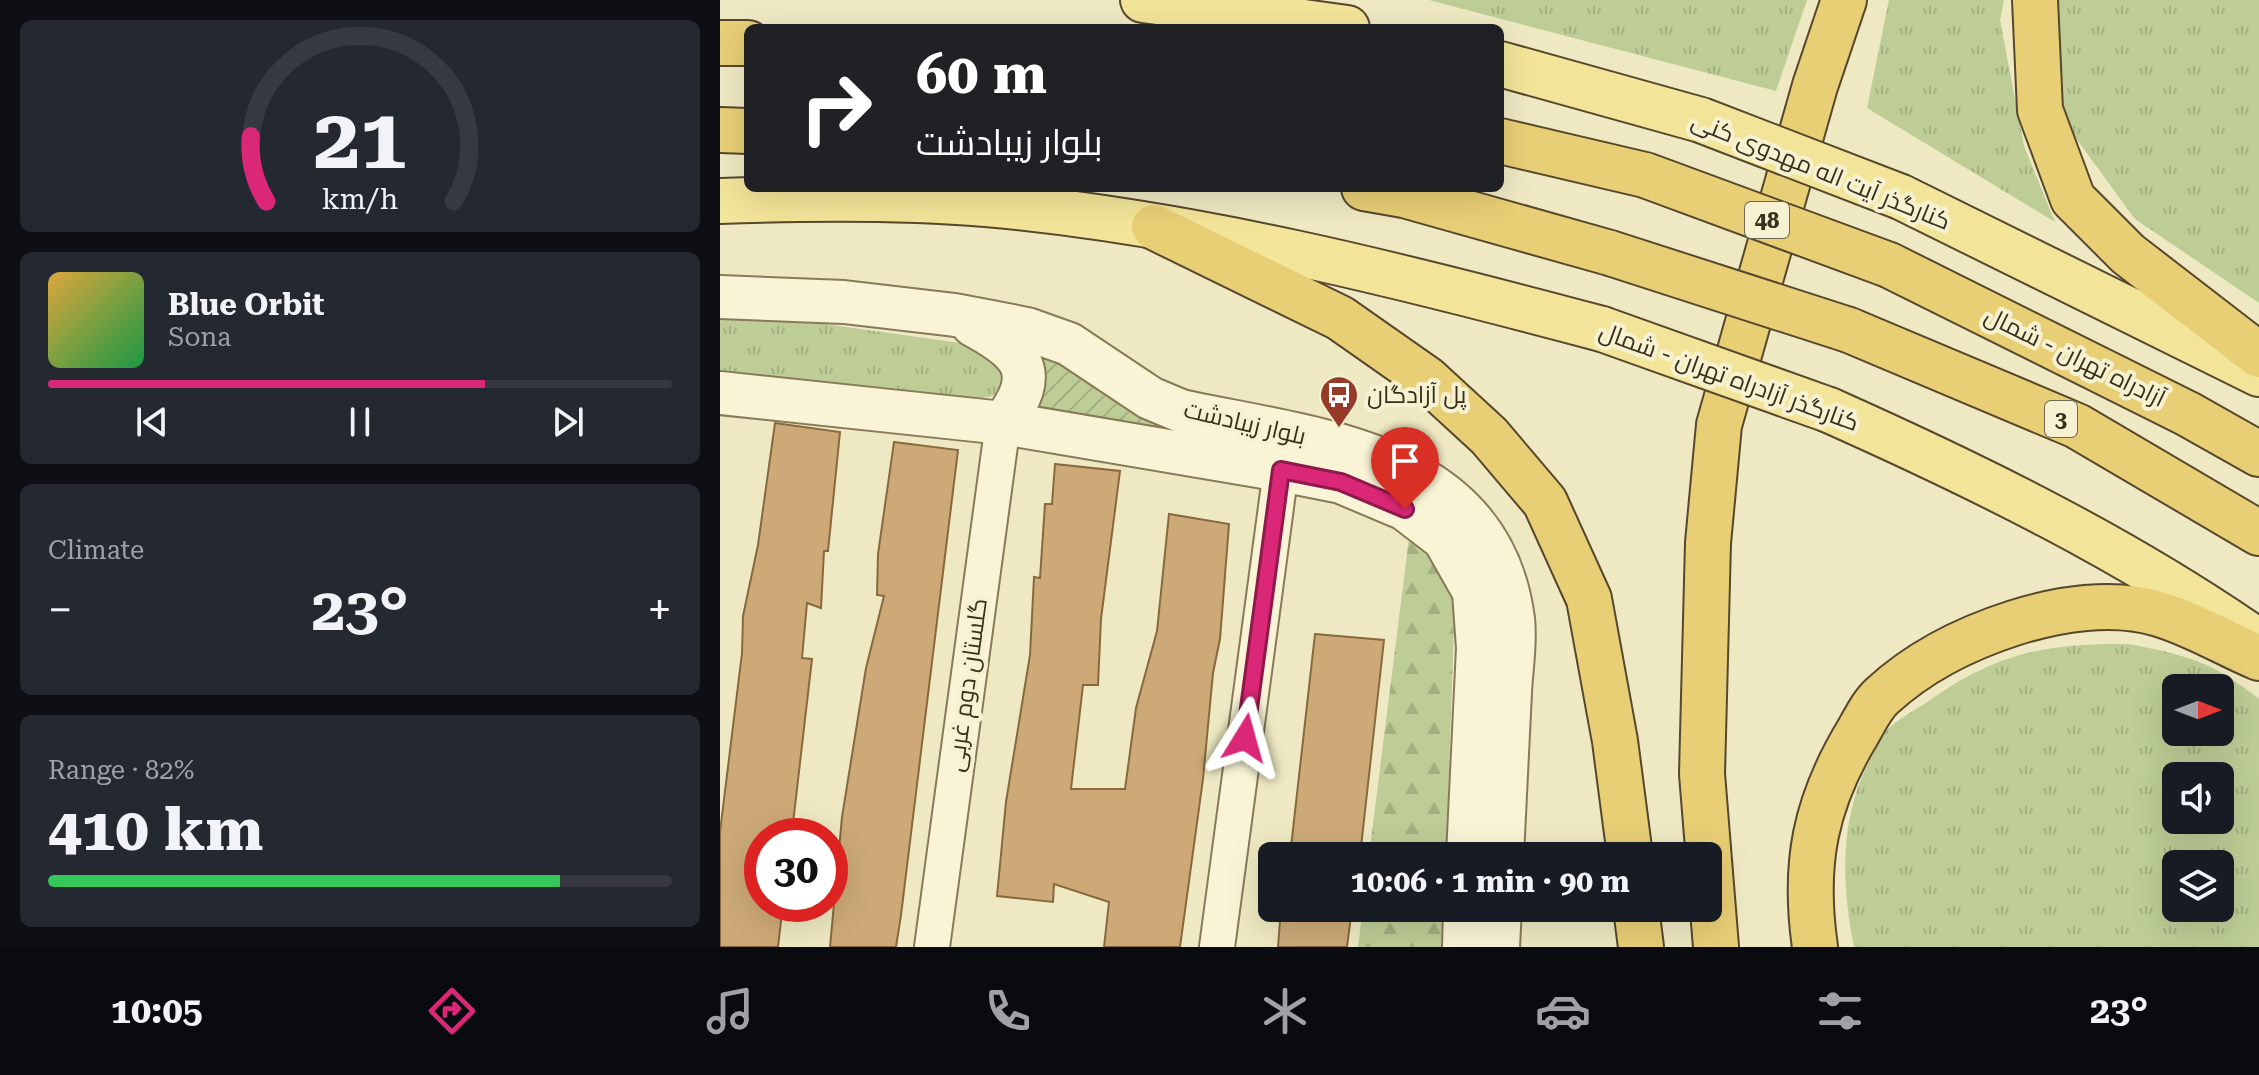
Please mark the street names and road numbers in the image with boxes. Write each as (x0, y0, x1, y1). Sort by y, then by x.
street label: کنارگذر آیت اله مهدوی کنی (1688, 106, 1954, 236)
road number: 48 (1745, 202, 1789, 238)
street label: آزادراه تهران - شمال (1980, 301, 2170, 413)
street label: کنارگذر آزادراه تهران - شمال (1595, 317, 1863, 437)
street label: بلوار زیبادشت (1181, 395, 1309, 451)
road number: 3 (2045, 401, 2077, 437)
street label: گلستان دوم غربی (941, 596, 995, 774)

